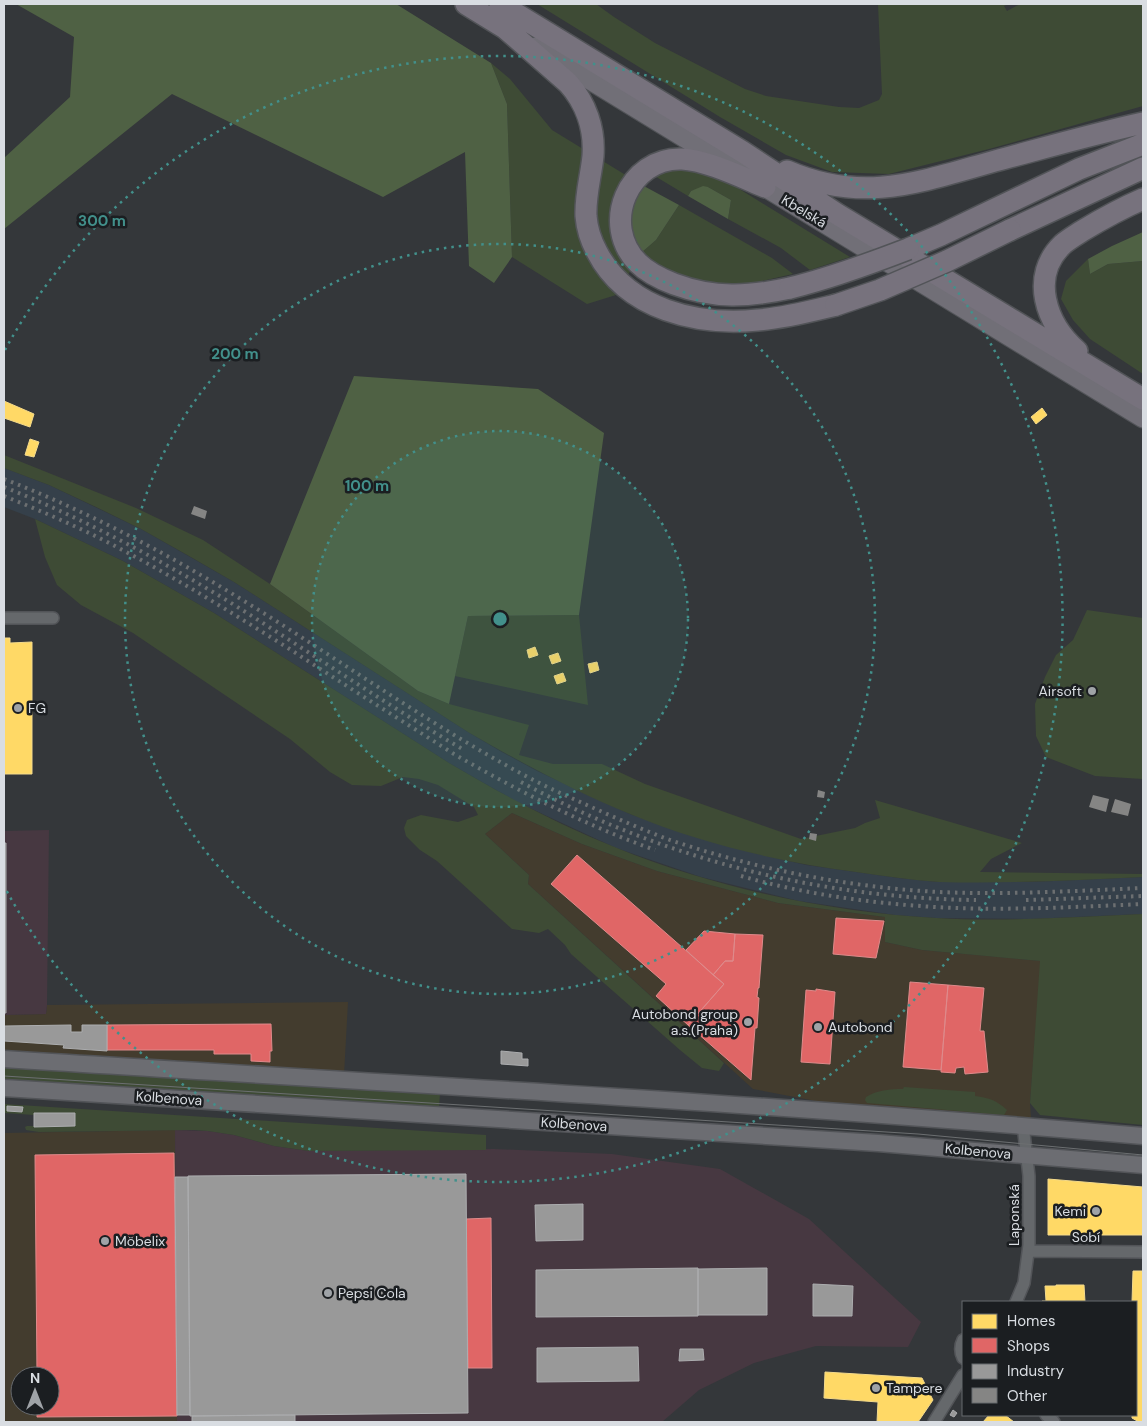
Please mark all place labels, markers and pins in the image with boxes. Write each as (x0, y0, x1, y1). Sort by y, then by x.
centre of rings (491, 610, 509, 628)
place label: Airsoft (1039, 682, 1082, 700)
marker: Airsoft (1086, 685, 1098, 697)
place label: FG (28, 699, 46, 717)
marker: FG (12, 702, 24, 714)
place label: Autobond group a.s.(Praha) (632, 1005, 738, 1039)
marker: Autobond group a.s.(Praha) (742, 1016, 754, 1028)
place label: Autobond (828, 1018, 893, 1036)
marker: Autobond (812, 1021, 824, 1033)
place label: Kemi (1055, 1202, 1086, 1220)
marker: Kemi (1090, 1205, 1102, 1217)
place label: Möbelix (115, 1232, 165, 1250)
marker: Möbelix (99, 1235, 111, 1247)
place label: Pepsi Cola (338, 1284, 406, 1302)
marker: Pepsi Cola (322, 1287, 334, 1299)
place label: Tampere (886, 1379, 943, 1397)
marker: Tampere (870, 1382, 882, 1394)

